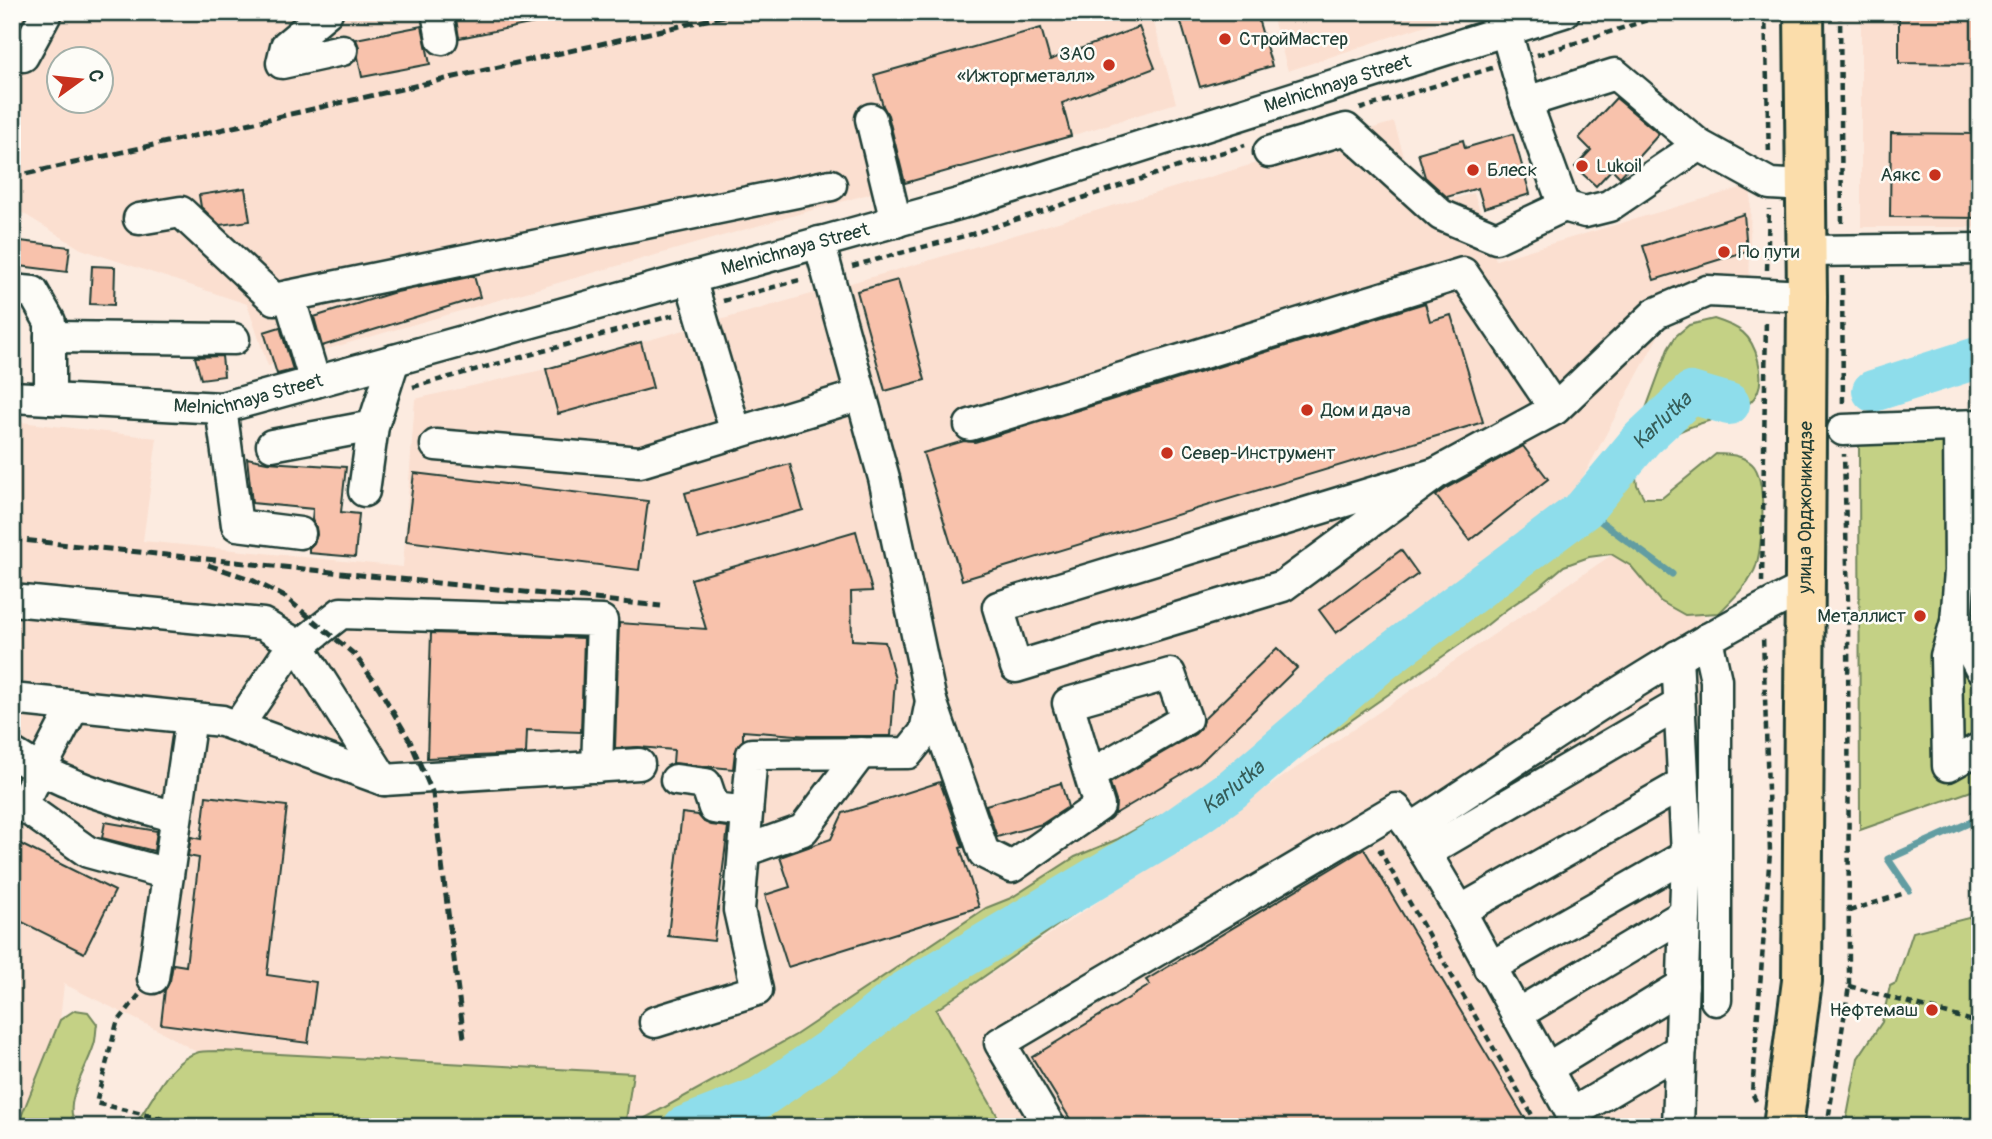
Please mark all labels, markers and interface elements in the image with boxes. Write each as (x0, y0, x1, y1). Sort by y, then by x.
place label: СтройМастер (1239, 27, 1348, 51)
marker: СтройМастер (1217, 31, 1233, 47)
place label: ЗАО «Ижторгметалл» (957, 42, 1095, 88)
north arrow (46, 46, 116, 116)
street label: Melnichnaya Street (1261, 49, 1414, 118)
marker: ЗАО «Ижторгметалл» (1101, 57, 1117, 73)
text: С (82, 67, 109, 85)
place label: Lukoil (1596, 154, 1642, 178)
place label: Блеск (1487, 158, 1537, 182)
marker: Lukoil (1574, 158, 1590, 174)
marker: Блеск (1465, 162, 1481, 178)
place label: Аякс (1880, 163, 1921, 187)
marker: Аякс (1927, 167, 1943, 183)
street label: Melnichnaya Street (718, 217, 872, 281)
place label: По пути (1738, 240, 1800, 264)
marker: По пути (1716, 244, 1732, 260)
street label: Melnichnaya Street (173, 368, 326, 420)
water label: Karlutka (1626, 385, 1698, 455)
place label: Дом и дача (1320, 398, 1411, 422)
marker: Дом и дача (1299, 402, 1315, 418)
street label: улица Орджоникидзе (1793, 420, 1818, 595)
place label: Север-Инструмент (1181, 441, 1336, 465)
marker: Север-Инструмент (1159, 445, 1175, 461)
place label: Металлист (1817, 604, 1906, 628)
marker: Металлист (1912, 608, 1928, 624)
water label: Karlutka (1196, 753, 1271, 820)
place label: Нефтемаш (1829, 998, 1918, 1022)
marker: Нефтемаш (1924, 1002, 1940, 1018)

